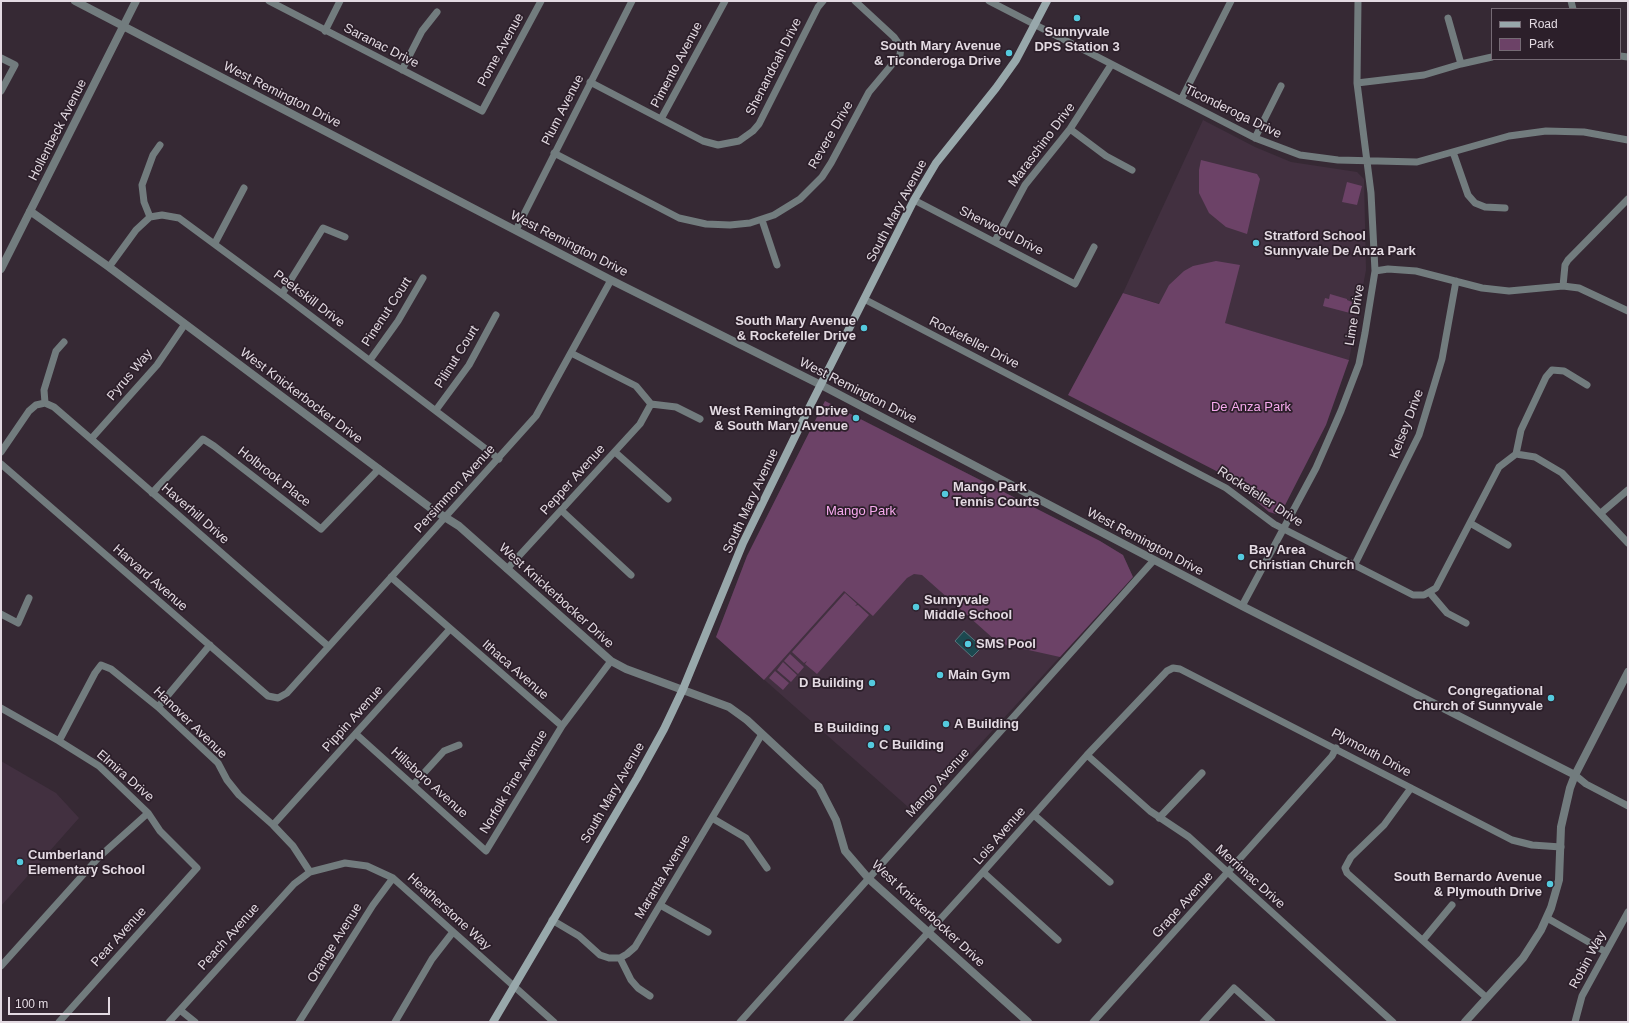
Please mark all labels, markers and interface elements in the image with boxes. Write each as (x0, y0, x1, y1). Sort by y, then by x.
legend (1491, 8, 1621, 60)
street label: Pome Avenue (474, 11, 528, 89)
marker: Sunnyvale DPS Station 3 (1072, 13, 1082, 23)
street label: Shenandoah Drive (743, 15, 805, 119)
text: Road (1529, 17, 1558, 31)
street label: Pimento Avenue (648, 19, 706, 111)
street label: Saranac Drive (341, 20, 421, 72)
place label: Sunnyvale DPS Station 3 (1034, 24, 1120, 55)
text: Park (1529, 37, 1554, 51)
place label: South Mary Avenue & Ticonderoga Drive (874, 38, 1001, 69)
marker: South Mary Avenue & Ticonderoga Drive (1004, 48, 1014, 58)
street label: West Remington Drive (221, 59, 343, 131)
street label: Plum Avenue (539, 72, 587, 148)
street label: Hollenbeck Avenue (26, 77, 90, 183)
street label: Ticonderoga Drive (1182, 82, 1284, 142)
street label: Revere Drive (805, 98, 857, 172)
street label: Maraschino Drive (1005, 100, 1079, 190)
street label: South Mary Avenue (863, 157, 931, 265)
street label: Sherwood Drive (956, 203, 1046, 259)
street label: West Remington Drive (508, 208, 630, 280)
place label: Stratford School Sunnyvale De Anza Park (1264, 228, 1416, 259)
marker: Stratford School Sunnyvale De Anza Park (1251, 238, 1261, 248)
street label: Peekskill Drive (270, 267, 348, 331)
street label: Pinenut Court (359, 274, 415, 350)
street label: Lime Drive (1342, 283, 1368, 347)
place label: South Mary Avenue & Rockefeller Drive (735, 313, 856, 344)
street label: Rockefeller Drive (926, 314, 1022, 372)
street label: Pilinut Court (432, 323, 482, 391)
marker: South Mary Avenue & Rockefeller Drive (859, 323, 869, 333)
street label: West Knickerbocker Drive (237, 345, 365, 447)
street label: Pyrus Way (104, 346, 156, 404)
street label: West Remington Drive (797, 355, 919, 427)
street label: Kelsey Drive (1387, 387, 1427, 461)
park label: De Anza Park (1211, 399, 1291, 415)
place label: West Remington Drive & South Mary Avenue (710, 403, 848, 434)
marker: West Remington Drive & South Mary Avenue (851, 413, 861, 423)
street label: Persimmon Avenue (411, 442, 499, 536)
street label: Pepper Avenue (537, 442, 609, 518)
street label: Holbrook Place (234, 444, 314, 510)
street label: South Mary Avenue (720, 446, 782, 556)
street label: Rockefeller Drive (1214, 464, 1306, 530)
place label: Mango Park Tennis Courts (953, 479, 1039, 510)
street label: Haverhill Drive (158, 480, 232, 548)
marker: Mango Park Tennis Courts (940, 489, 950, 499)
park label: Mango Park (826, 503, 896, 519)
street label: West Remington Drive (1084, 505, 1206, 579)
street label: West Knickerbocker Drive (495, 540, 617, 652)
street label: Harvard Avenue (110, 541, 190, 615)
place label: Bay Area Christian Church (1249, 542, 1354, 573)
marker: Bay Area Christian Church (1236, 552, 1246, 562)
place label: Sunnyvale Middle School (924, 592, 1012, 623)
marker: Sunnyvale Middle School (911, 602, 921, 612)
place label: SMS Pool (976, 636, 1036, 652)
street label: Ithaca Avenue (479, 637, 551, 703)
marker: SMS Pool (963, 639, 973, 649)
place label: Main Gym (948, 667, 1010, 683)
marker: Main Gym (935, 670, 945, 680)
place label: D Building (799, 675, 864, 691)
marker: D Building (867, 678, 877, 688)
street label: Pippin Avenue (319, 683, 387, 755)
place label: Congregational Church of Sunnyvale (1413, 683, 1543, 714)
street label: Hanover Avenue (150, 684, 230, 762)
marker: Congregational Church of Sunnyvale (1546, 693, 1556, 703)
place label: A Building (954, 716, 1019, 732)
marker: A Building (941, 719, 951, 729)
place label: B Building (814, 720, 879, 736)
marker: B Building (882, 723, 892, 733)
street label: Plymouth Drive (1328, 725, 1414, 781)
street label: Norfolk Pine Avenue (477, 727, 551, 837)
place label: C Building (879, 737, 944, 753)
street label: South Mary Avenue (578, 740, 648, 846)
marker: C Building (866, 740, 876, 750)
street label: Hillsboro Avenue (387, 744, 471, 822)
street label: Mango Avenue (903, 745, 973, 821)
street label: Elmira Drive (93, 747, 157, 805)
street label: Lois Avenue (971, 804, 1029, 868)
street label: Maranta Avenue (632, 832, 694, 922)
street label: Merrimac Drive (1212, 842, 1288, 912)
place label: Cumberland Elementary School (28, 847, 145, 878)
marker: Cumberland Elementary School (15, 857, 25, 867)
street label: West Knickerbocker Drive (868, 857, 988, 971)
street label: Grape Avenue (1149, 869, 1217, 941)
place label: South Bernardo Avenue & Plymouth Drive (1394, 869, 1542, 900)
street label: Heatherstone Way (404, 870, 494, 954)
marker: South Bernardo Avenue & Plymouth Drive (1545, 879, 1555, 889)
street label: Peach Avenue (195, 900, 263, 974)
street label: Orange Avenue (304, 900, 366, 986)
street label: Pear Avenue (88, 904, 150, 970)
street label: Robin Way (1566, 928, 1610, 992)
scale bar (10, 989, 112, 1015)
text: 100 m (15, 997, 48, 1011)

